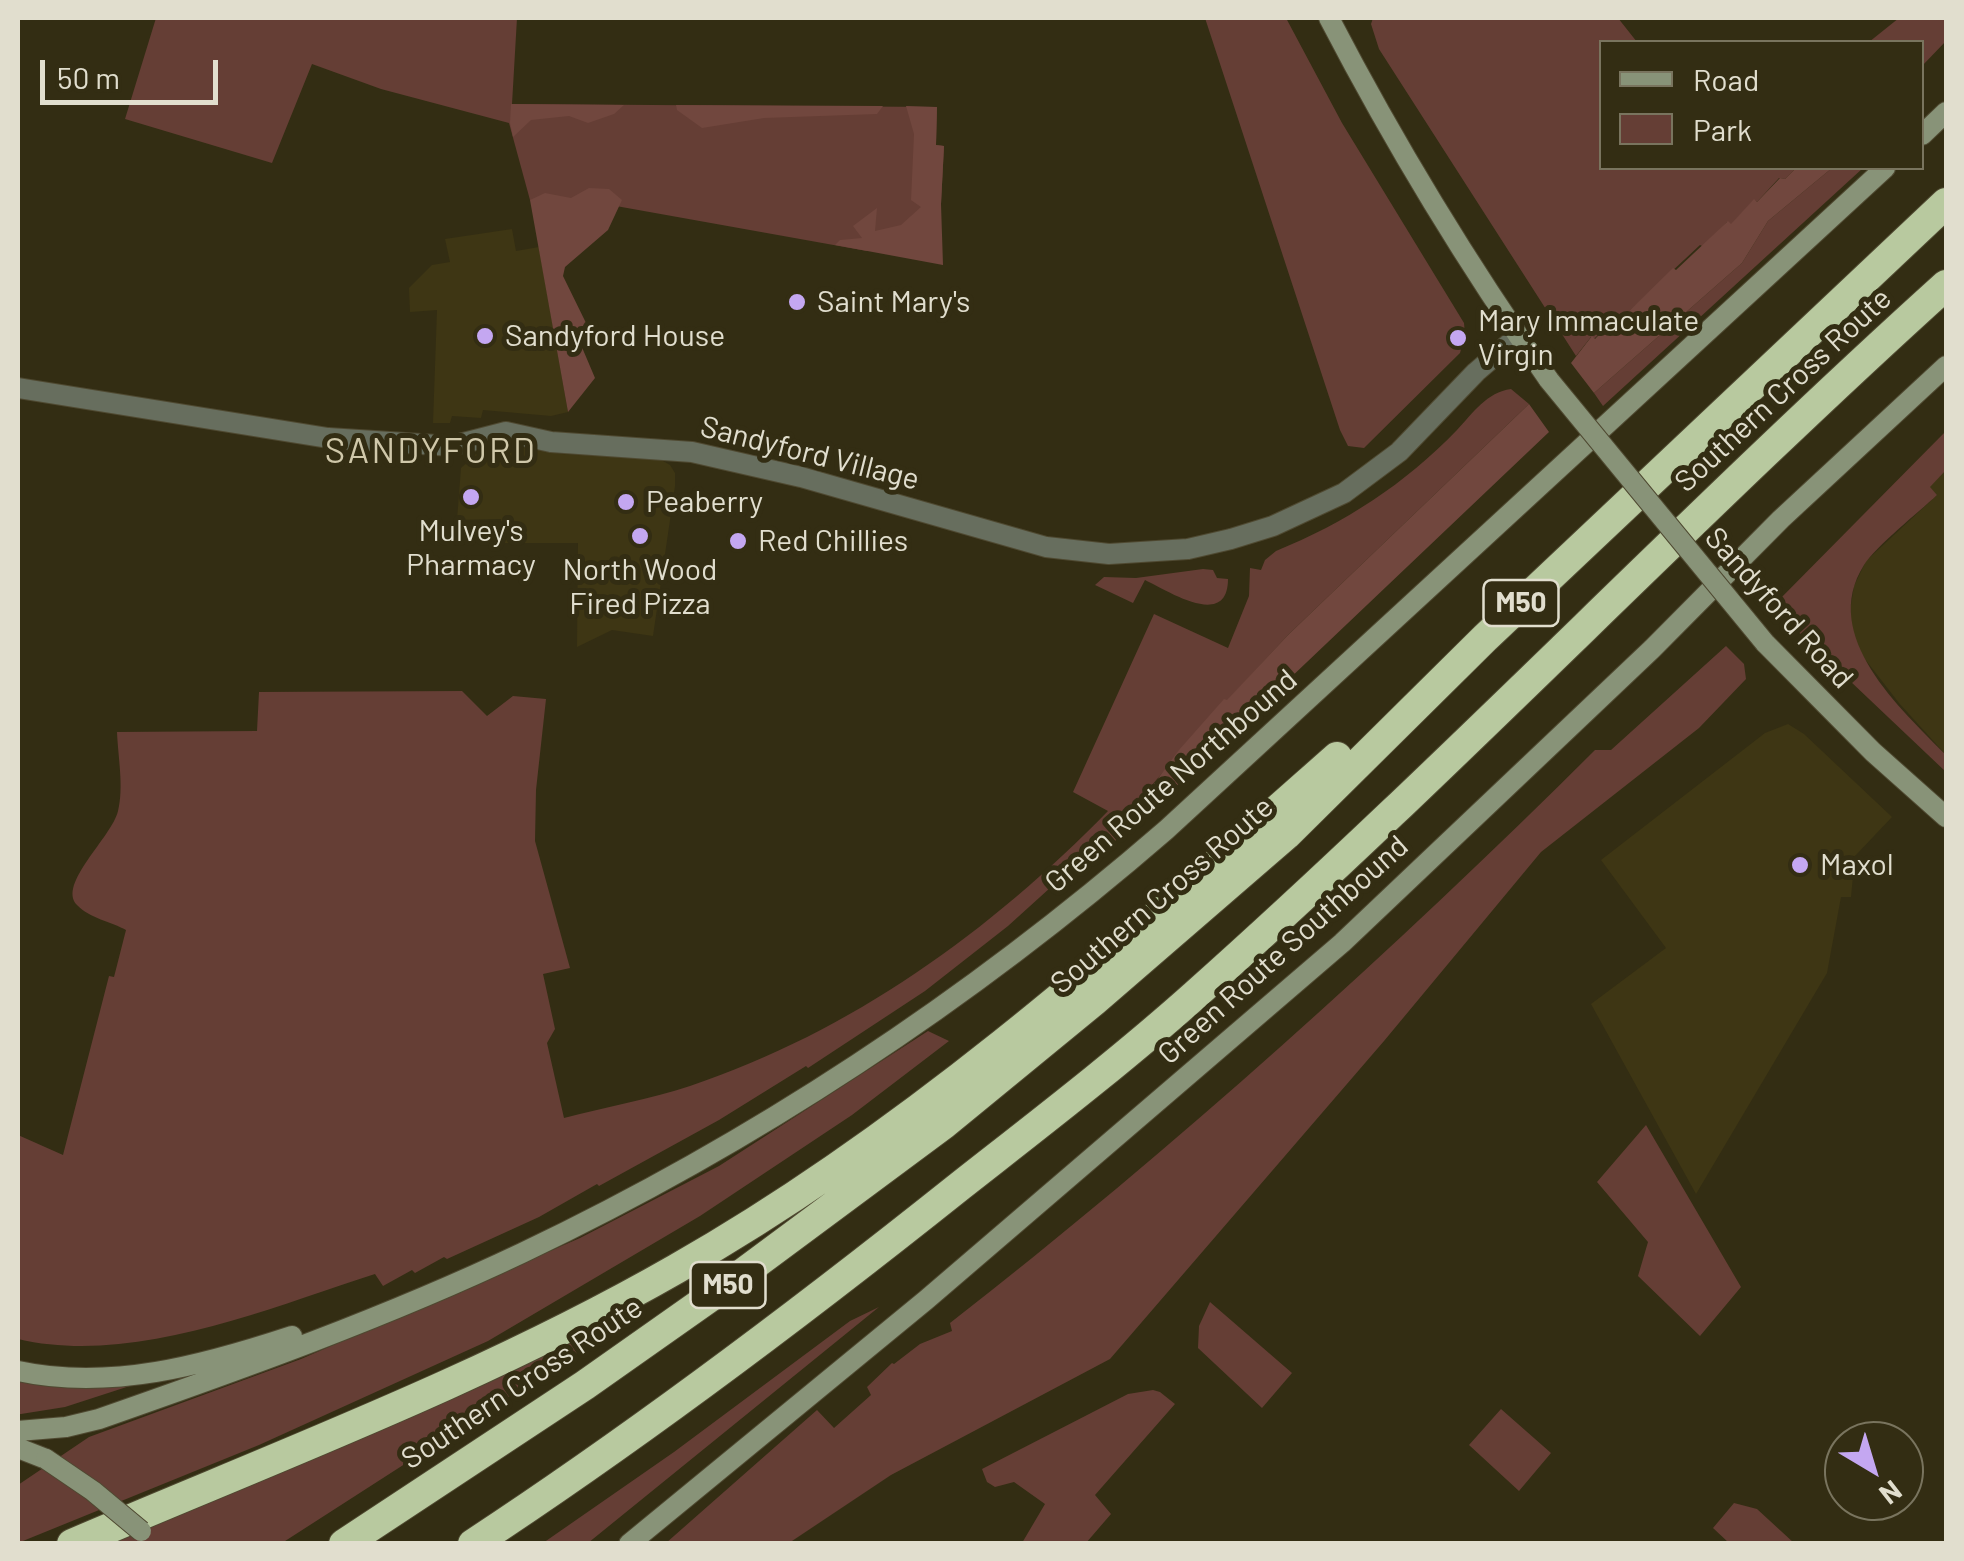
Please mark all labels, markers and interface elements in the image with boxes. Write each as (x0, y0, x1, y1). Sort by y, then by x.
scale bar (45, 40, 222, 102)
legend (1599, 40, 1924, 170)
text: 50 m (57, 59, 120, 95)
text: Road (1693, 61, 1759, 97)
text: Park (1693, 111, 1752, 147)
street label: Southern Cross Route (1667, 280, 1899, 500)
place label: Saint Mary's (817, 284, 970, 320)
marker: Saint Mary's (786, 291, 808, 313)
place label: Mary Immaculate Virgin (1478, 303, 1699, 374)
place label: Sandyford House (505, 318, 725, 354)
marker: Sandyford House (474, 325, 496, 347)
marker: Mary Immaculate Virgin (1447, 327, 1469, 349)
street label: Sandyford Village (697, 408, 923, 498)
district label: SANDYFORD (325, 430, 537, 472)
place label: Peaberry (646, 484, 763, 520)
marker: Mulvey's Pharmacy (460, 486, 482, 508)
marker: Peaberry (615, 491, 637, 513)
place label: Mulvey's Pharmacy (406, 513, 536, 584)
street label: Sandyford Road (1697, 520, 1861, 696)
place label: Red Chillies (758, 523, 908, 559)
marker: North Wood Fired Pizza (629, 525, 651, 547)
marker: Red Chillies (727, 530, 749, 552)
place label: North Wood Fired Pizza (562, 552, 718, 622)
road number: M50 (1484, 580, 1558, 626)
street label: Green Route Northbound (1038, 662, 1304, 900)
street label: Southern Cross Route (1043, 789, 1281, 1001)
street label: Green Route Southbound (1150, 828, 1416, 1072)
place label: Maxol (1820, 847, 1894, 883)
marker: Maxol (1789, 854, 1811, 876)
road number: M50 (690, 1262, 766, 1308)
street label: Southern Cross Route (395, 1289, 649, 1477)
north arrow (1824, 1421, 1924, 1521)
text: N (1873, 1474, 1909, 1512)

